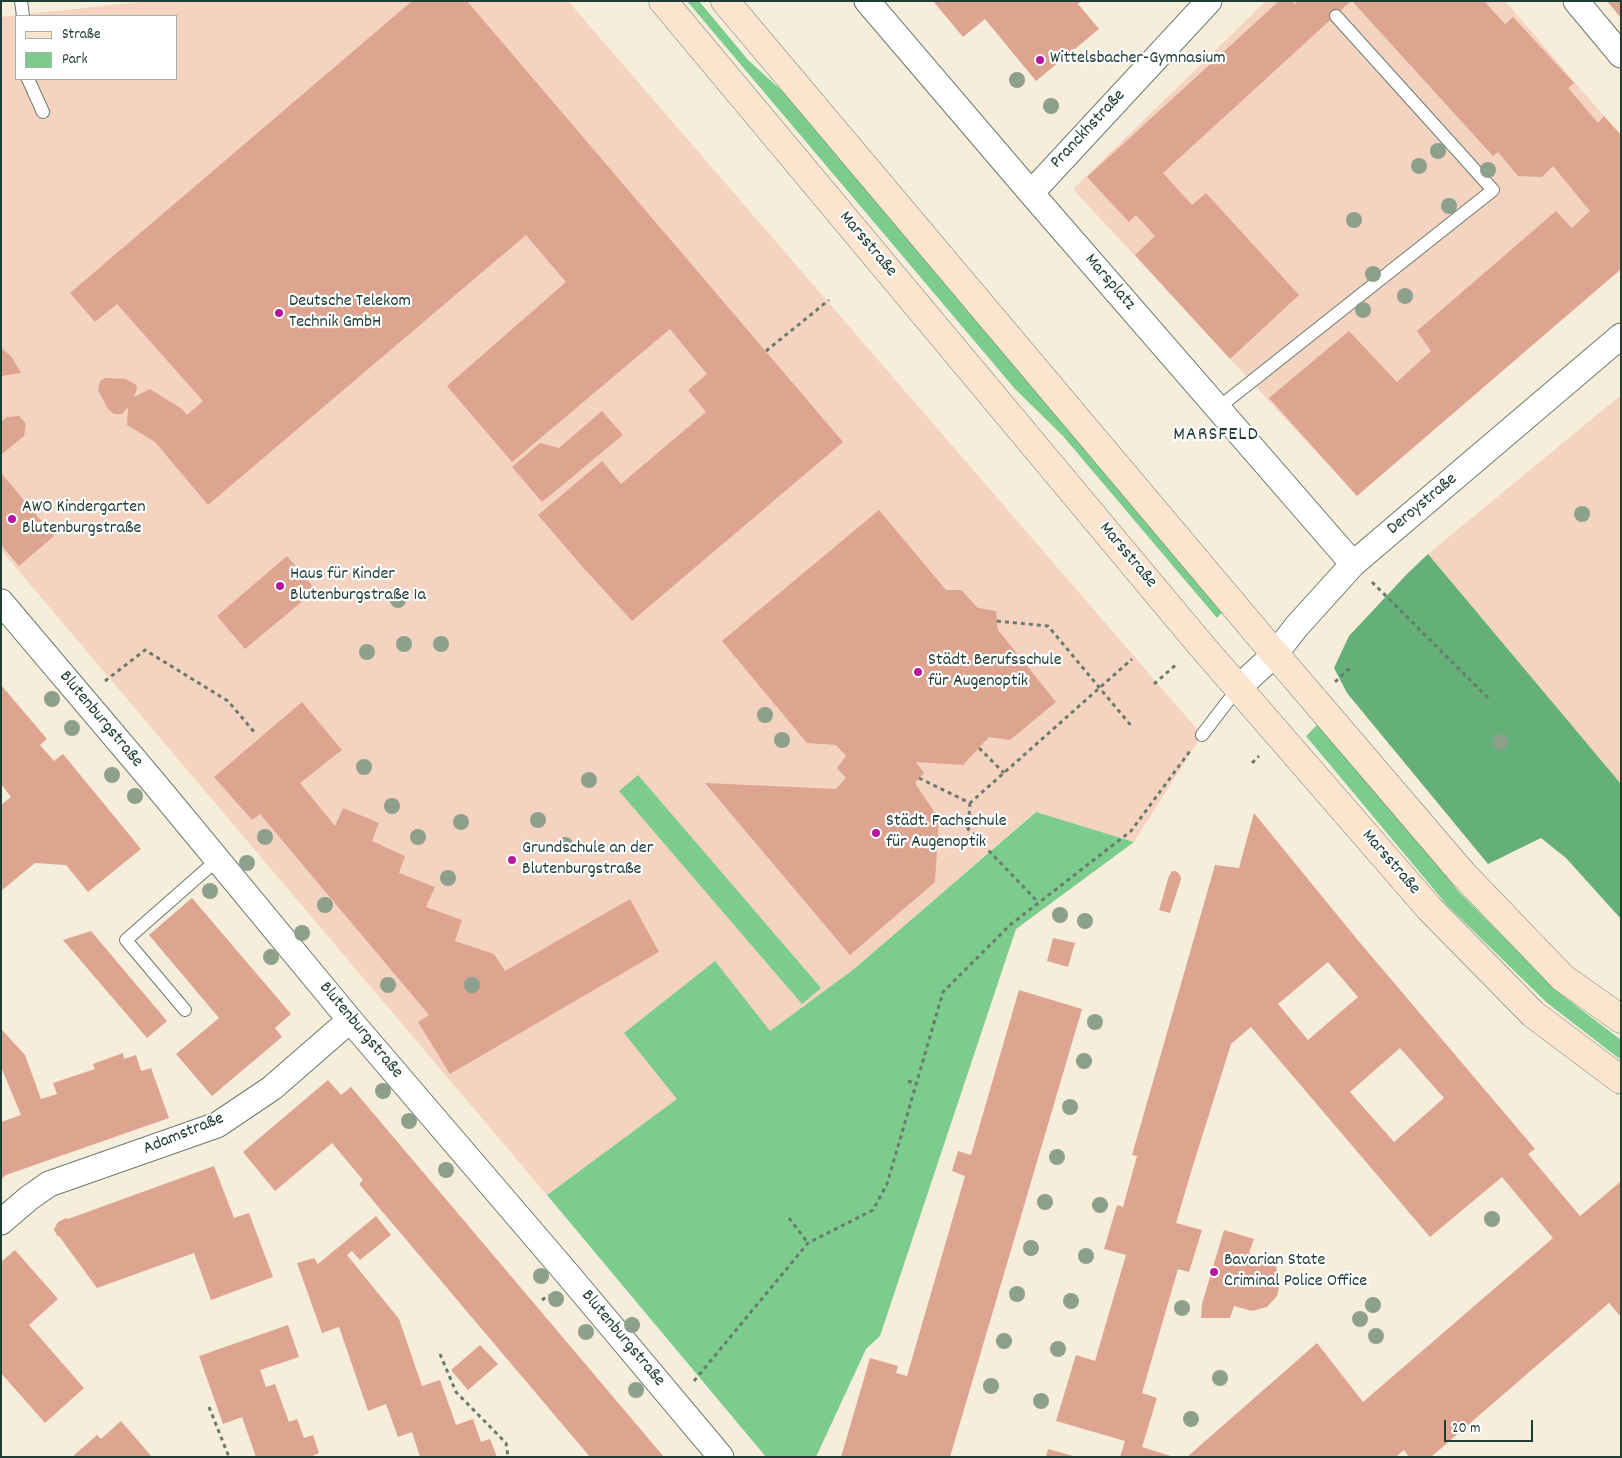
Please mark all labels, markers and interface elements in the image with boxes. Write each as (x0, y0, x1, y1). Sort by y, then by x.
legend (15, 15, 178, 80)
text: Straße (62, 24, 100, 46)
text: Park (62, 49, 88, 71)
place label: Wittelsbacher-Gymnasium (1050, 49, 1226, 71)
marker: Wittelsbacher-Gymnasium (1034, 54, 1046, 66)
street label: Pranckhstraße (1047, 86, 1131, 174)
street label: Marsstraße (833, 208, 901, 282)
street label: Marsplatz (1079, 250, 1139, 316)
place label: Deutsche Telekom Technik GmbH (289, 292, 411, 334)
marker: Deutsche Telekom Technik GmbH (273, 307, 285, 319)
district label: MARSFELD (1172, 424, 1260, 448)
street label: Deroystraße (1384, 469, 1462, 541)
place label: AWO Kindergarten Blutenburgstraße (22, 498, 145, 540)
marker: AWO Kindergarten Blutenburgstraße (6, 513, 18, 525)
street label: Marsstraße (1093, 519, 1161, 593)
place label: Haus für Kinder Blutenburgstraße 1a (290, 565, 426, 608)
marker: Haus für Kinder Blutenburgstraße 1a (274, 580, 286, 592)
place label: Städt. Berufsschule für Augenoptik (928, 651, 1062, 694)
marker: Städt. Berufsschule für Augenoptik (912, 666, 924, 678)
street label: Blutenburgstraße (53, 667, 147, 773)
place label: Städt. Fachschule für Augenoptik (886, 812, 1007, 854)
street label: Marsstraße (1356, 826, 1424, 900)
marker: Städt. Fachschule für Augenoptik (870, 827, 882, 839)
place label: Grundschule an der Blutenburgstraße (522, 839, 653, 882)
marker: Grundschule an der Blutenburgstraße (506, 854, 518, 866)
street label: Blutenburgstraße (313, 978, 407, 1084)
street label: Adamstraße (141, 1109, 227, 1161)
place label: Bavarian State Criminal Police Office (1224, 1251, 1367, 1294)
marker: Bavarian State Criminal Police Office (1208, 1266, 1220, 1278)
street label: Blutenburgstraße (575, 1286, 669, 1392)
scale bar (1447, 1410, 1536, 1442)
text: 20 m (1452, 1418, 1480, 1440)

